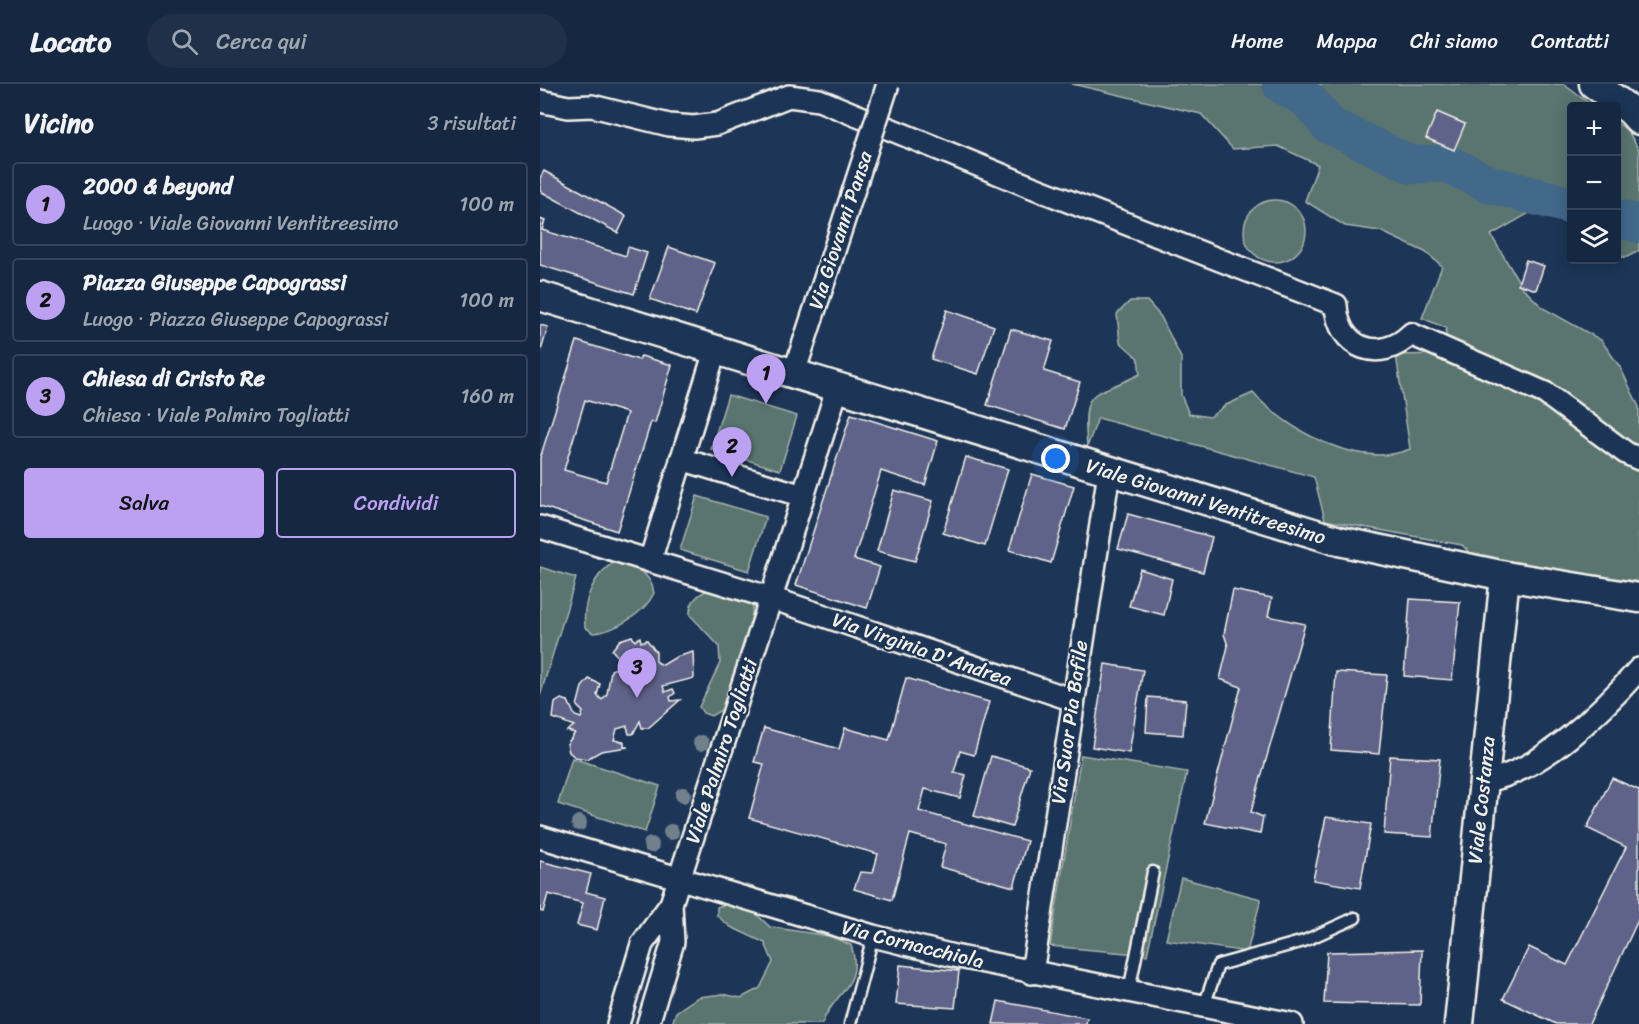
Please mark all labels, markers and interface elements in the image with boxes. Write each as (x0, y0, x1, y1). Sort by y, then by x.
search box (147, 14, 567, 68)
text: Locato (30, 17, 111, 66)
text: Cerca qui (216, 22, 307, 61)
text: Home (1231, 22, 1283, 60)
text: Mappa (1316, 22, 1377, 60)
text: Chi siamo (1410, 22, 1498, 60)
text: Contatti (1531, 22, 1609, 60)
icon: search (168, 25, 201, 58)
text: Vicino (24, 100, 94, 146)
map controls (1567, 102, 1621, 264)
button: + (1567, 102, 1621, 156)
text: 3 risultati (427, 106, 516, 141)
street label: Via Giovanni Pansa (798, 146, 883, 314)
button: − (1567, 156, 1621, 210)
text: 2000 & beyond (83, 167, 232, 206)
text: 1 (41, 187, 50, 222)
text: 100 m (460, 187, 514, 222)
text: Luogo · Viale Giovanni Ventitreesimo (83, 206, 398, 241)
button: layers (1567, 210, 1621, 264)
text: Piazza Giuseppe Capograssi (83, 263, 346, 302)
text: 2 (40, 283, 51, 318)
text: 100 m (460, 283, 514, 318)
text: Luogo · Piazza Giuseppe Capograssi (83, 302, 388, 337)
pin: 1 (746, 354, 786, 404)
text: Chiesa di Cristo Re (83, 359, 265, 398)
text: 3 (40, 379, 51, 414)
text: 160 m (461, 379, 514, 414)
text: Chiesa · Viale Palmiro Togliatti (83, 398, 349, 433)
pin: 2 (712, 428, 752, 477)
your location (1041, 444, 1070, 473)
street label: Viale Giovanni Ventitreesimo (1081, 448, 1330, 555)
button: Salva (24, 468, 264, 538)
button: Condividi (276, 468, 516, 538)
street label: Via Virginia D'Andrea (827, 602, 1017, 697)
street label: Via Suor Pia Bafile (1041, 638, 1098, 806)
pin: 3 (618, 648, 656, 698)
street label: Viale Palmiro Togliatti (675, 653, 768, 848)
street label: Viale Costanza (1457, 734, 1506, 866)
street label: Via Cornacchiola (838, 910, 988, 979)

